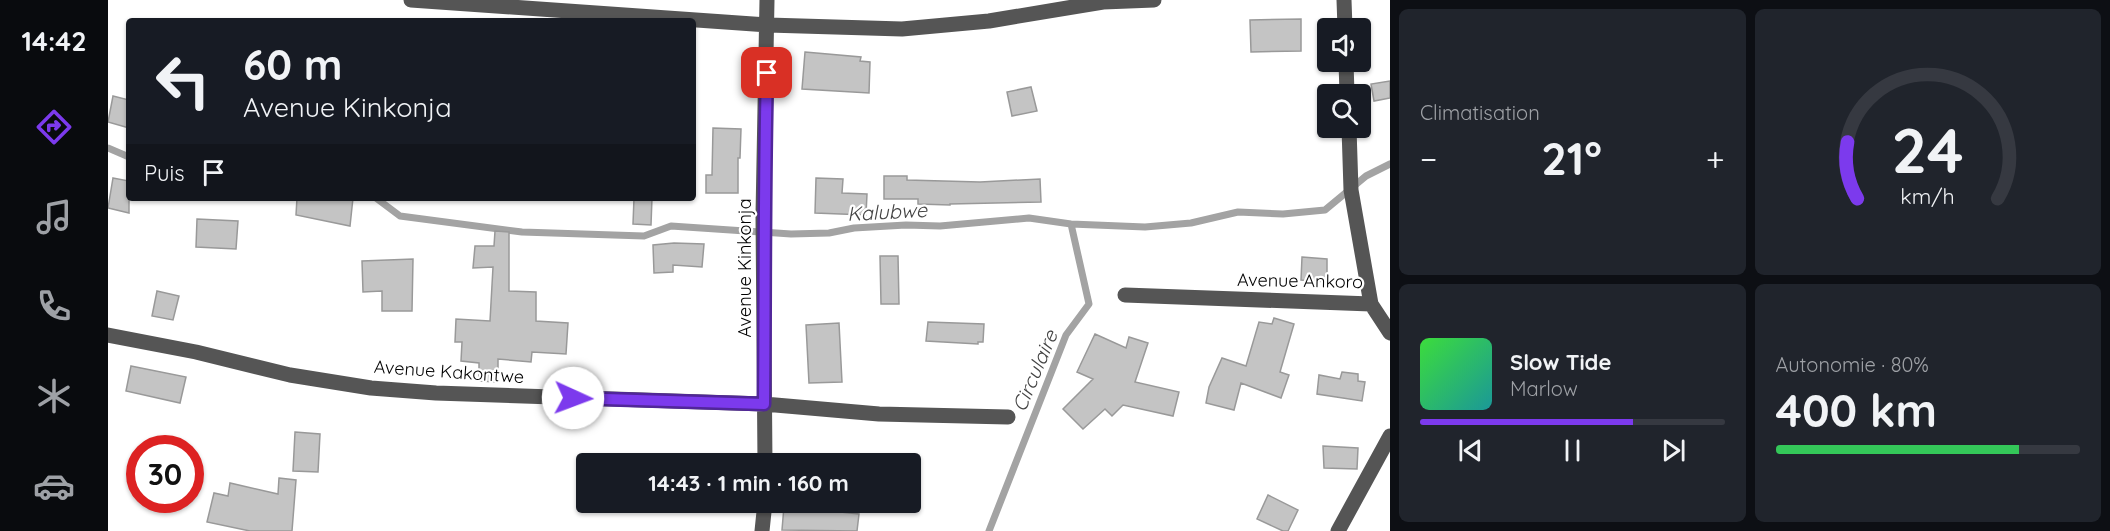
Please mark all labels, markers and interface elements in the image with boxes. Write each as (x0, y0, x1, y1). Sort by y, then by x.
map controls (1317, 18, 1371, 138)
button: sound (1317, 18, 1371, 72)
text: 14:42 (22, 24, 87, 58)
text: 60 m (243, 38, 343, 91)
icon: left (144, 42, 222, 120)
pin (741, 47, 792, 98)
icon: arrive (750, 56, 783, 89)
button: search (1317, 84, 1371, 138)
text: Avenue Kinkonja (243, 90, 452, 124)
text: Climatisation (1420, 100, 1540, 125)
icon: directions (33, 106, 75, 148)
text: 24 (1892, 111, 1964, 189)
text: 21° (1541, 130, 1602, 186)
text: − (1420, 138, 1437, 179)
text: + (1706, 138, 1724, 179)
icon: arrive (197, 156, 230, 189)
text: Puis (144, 159, 185, 187)
text: km/h (1901, 183, 1955, 209)
icon: music (33, 196, 75, 238)
water label: Kalubwe (846, 197, 928, 226)
street label: Avenue Kinkonja (733, 198, 756, 338)
street label: Avenue Ankoro (1237, 268, 1363, 293)
icon: phone (33, 285, 75, 327)
water label: Circulaire (1006, 326, 1063, 415)
text: Slow Tide (1510, 348, 1611, 376)
text: Autonomie · 80% (1776, 352, 1929, 377)
street label: Avenue Kakontwe (373, 355, 525, 388)
position arrow (541, 366, 605, 430)
icon: climate (33, 375, 75, 417)
text: Marlow (1510, 376, 1578, 401)
text: 400 km (1776, 382, 1937, 438)
icon: previous (1454, 434, 1487, 467)
icon: pause (1556, 434, 1589, 467)
icon: next (1657, 434, 1690, 467)
speed limit sign: 30 (126, 435, 204, 513)
icon: car (33, 465, 75, 507)
text: 14:43 · 1 min · 160 m (648, 469, 849, 497)

